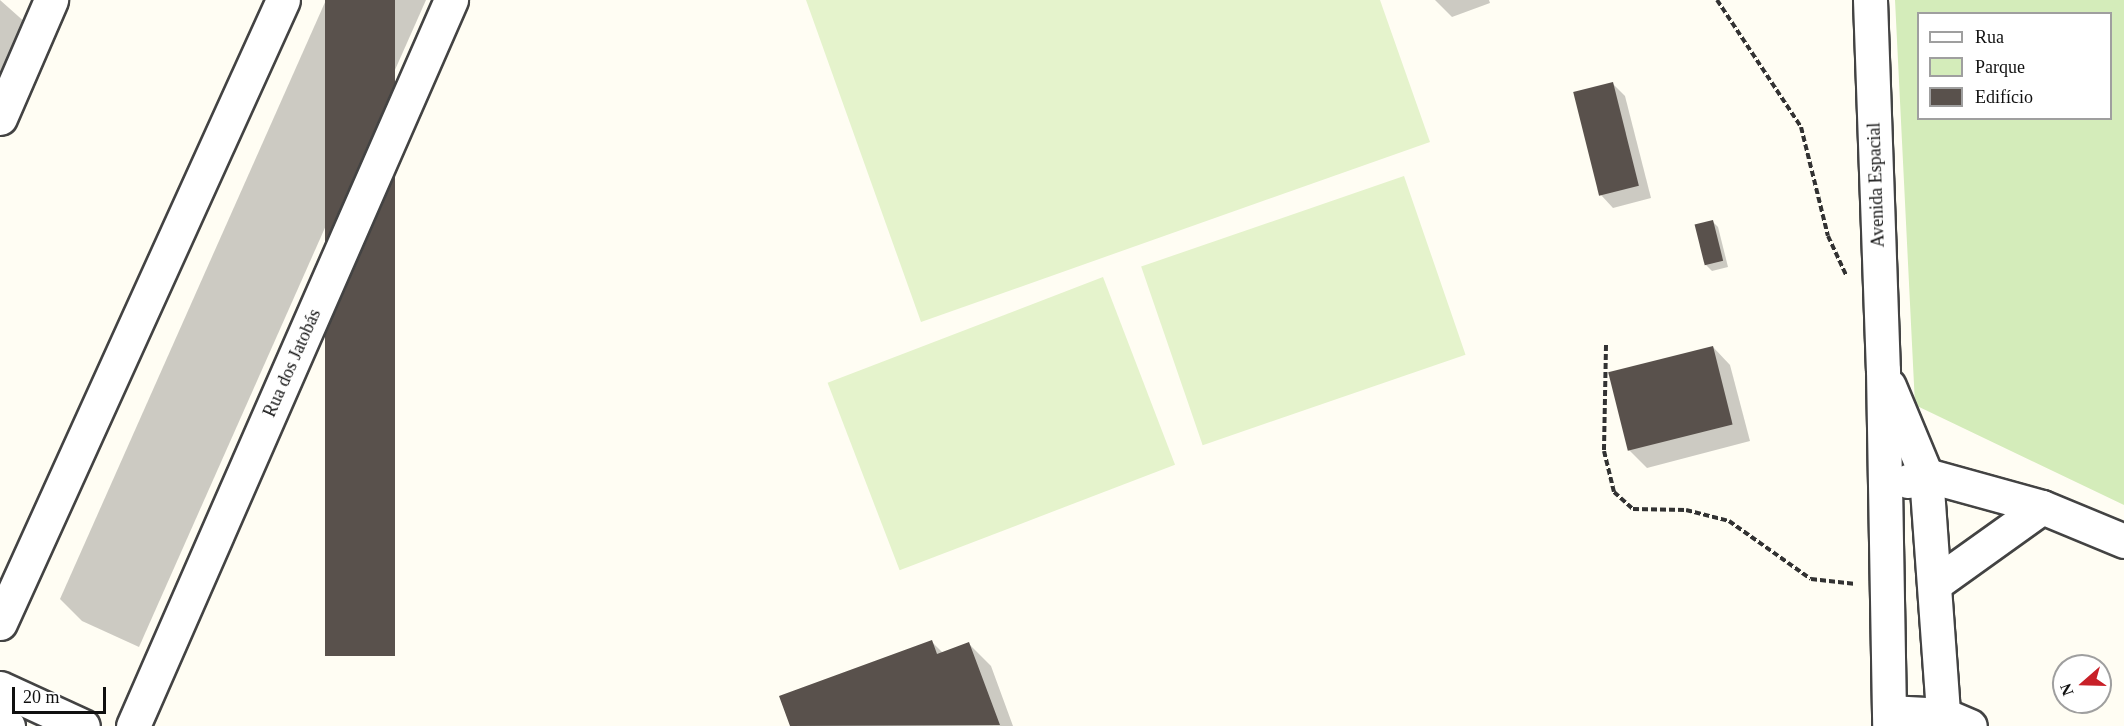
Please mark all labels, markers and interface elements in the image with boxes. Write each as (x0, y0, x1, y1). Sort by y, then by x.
legend (1917, 12, 2112, 120)
text: Rua (1975, 27, 2004, 47)
text: Parque (1975, 57, 2025, 77)
text: Edifício (1975, 87, 2033, 107)
street label: Avenida Espacial (1863, 122, 1889, 248)
street label: Rua dos Jatobás (259, 306, 325, 420)
north arrow (2052, 654, 2112, 714)
scale bar (15, 675, 110, 713)
text: N (2057, 681, 2076, 698)
text: 20 m (23, 687, 60, 707)

